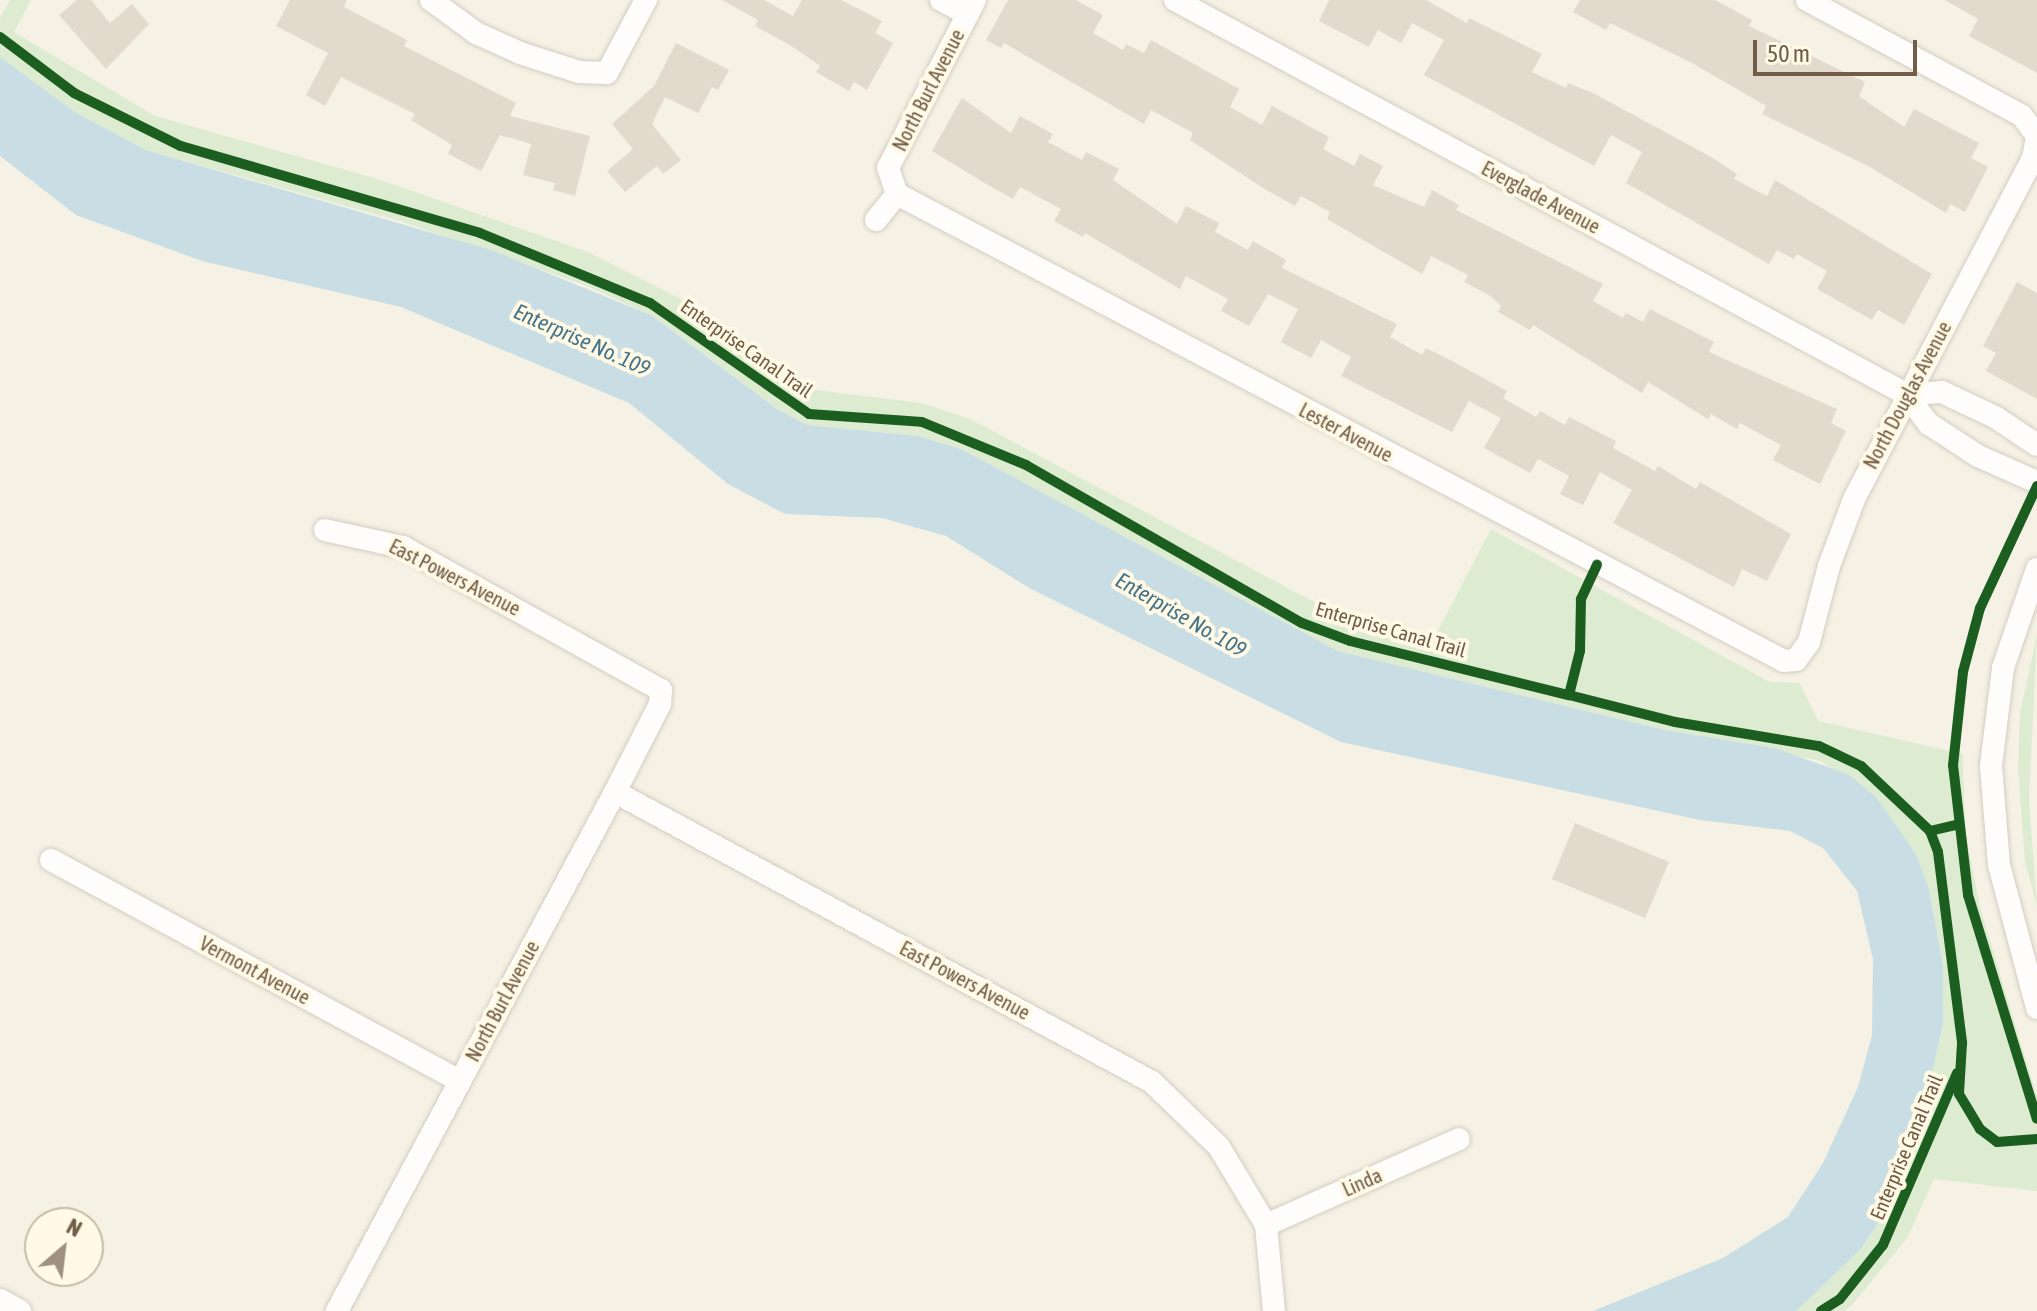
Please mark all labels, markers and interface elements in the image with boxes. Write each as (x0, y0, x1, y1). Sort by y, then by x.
scale bar (1757, 24, 1921, 74)
street label: North Burl Avenue (887, 25, 969, 155)
text: 50 m (1767, 40, 1810, 67)
street label: Everglade Avenue (1478, 156, 1604, 238)
street label: Enterprise Canal Trail (677, 294, 817, 402)
water label: Enterprise No. 109 (510, 298, 654, 382)
street label: North Douglas Avenue (1858, 317, 1956, 473)
street label: Lester Avenue (1295, 397, 1397, 467)
street label: East Powers Avenue (385, 534, 525, 620)
water label: Enterprise No. 109 (1111, 567, 1251, 663)
street label: Enterprise Canal Trail (1313, 596, 1469, 662)
street label: Vermont Avenue (196, 931, 314, 1009)
street label: North Burl Avenue (460, 936, 544, 1066)
street label: East Powers Avenue (896, 936, 1034, 1024)
street label: Enterprise Canal Trail (1865, 1071, 1947, 1223)
street label: Linda (1338, 1163, 1386, 1201)
north arrow (24, 1207, 104, 1287)
text: N (62, 1213, 86, 1242)

